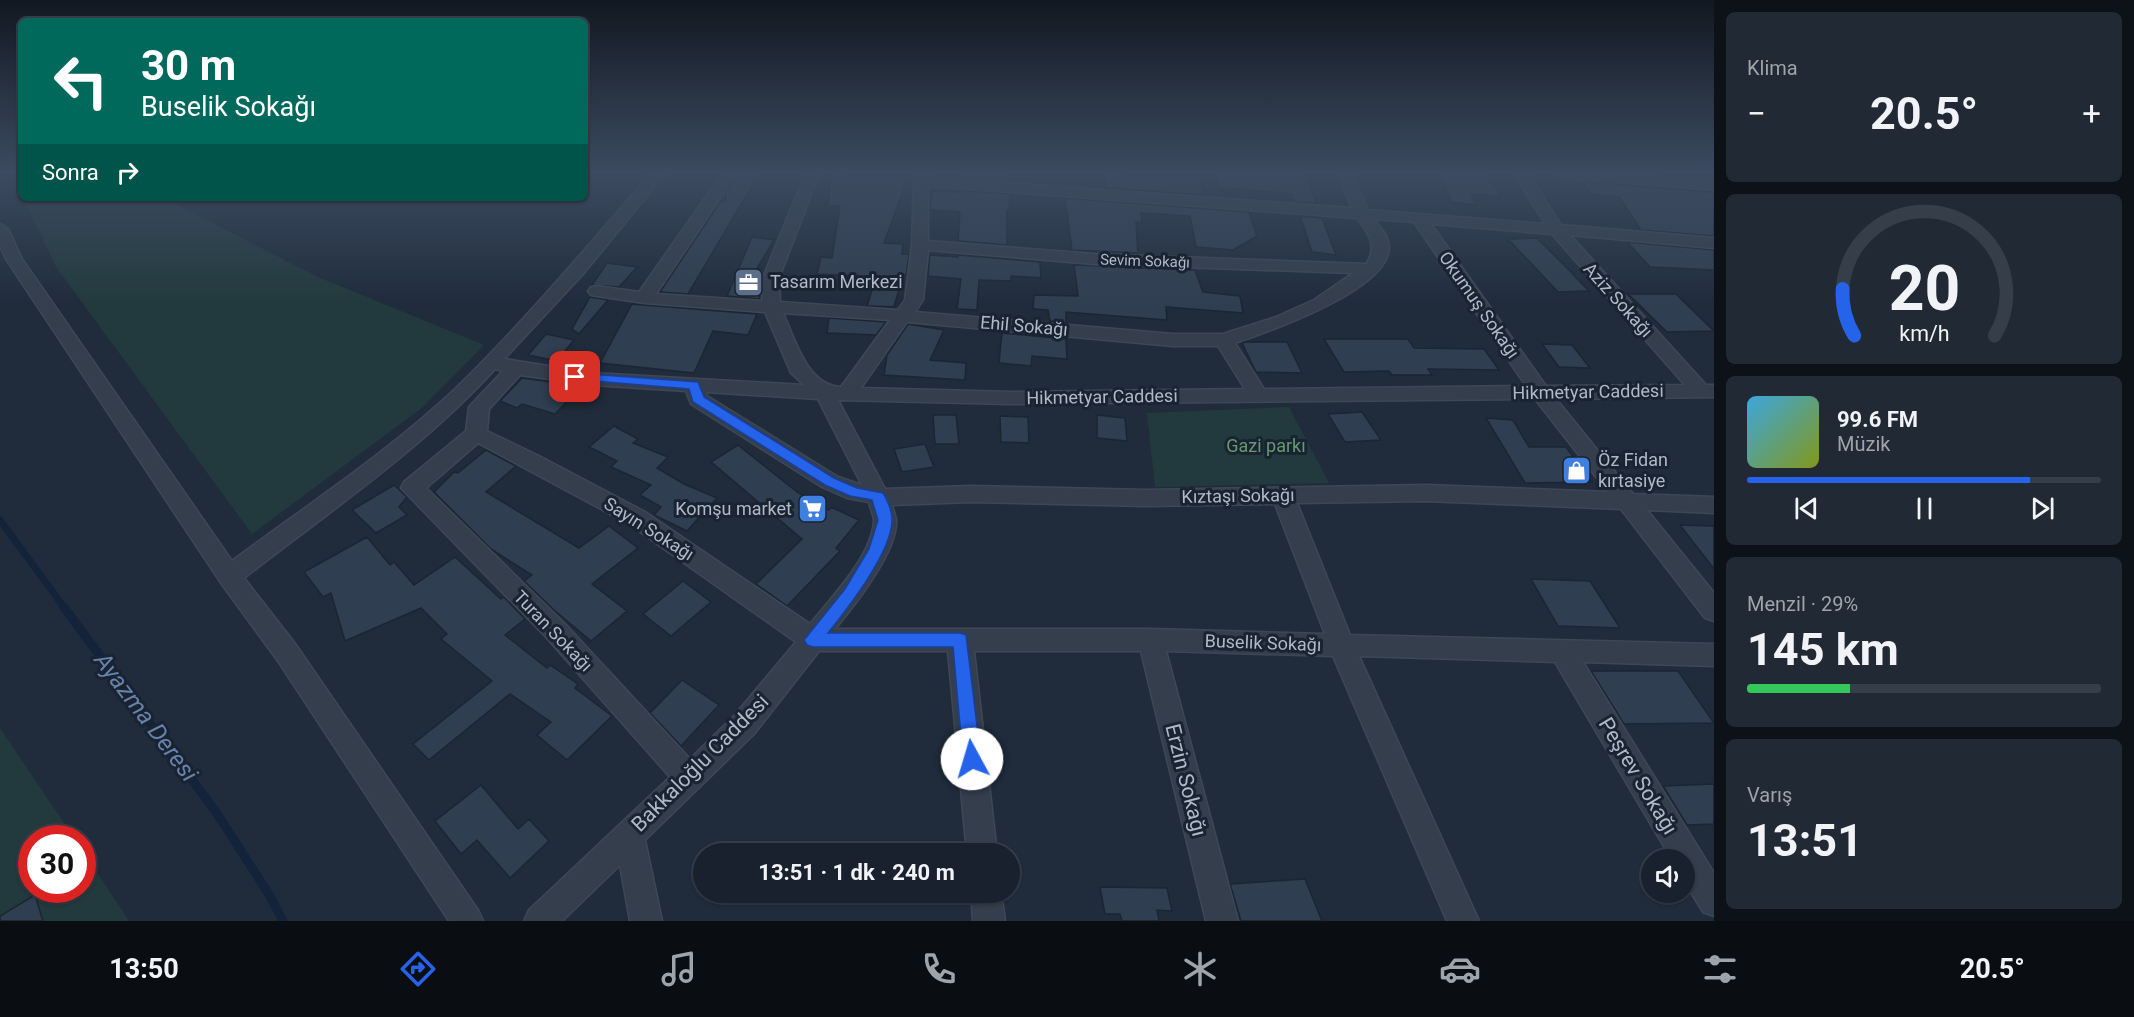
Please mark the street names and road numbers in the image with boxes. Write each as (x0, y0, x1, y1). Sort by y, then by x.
street label: Okumuş Sokağı (1435, 247, 1524, 362)
street label: Sevim Sokağı (1100, 250, 1190, 272)
street label: Aziz Sokağı (1579, 258, 1657, 341)
street label: Ehil Sokağı (979, 311, 1069, 340)
street label: Hikmetyar Caddesi (1512, 380, 1664, 403)
street label: Hikmetyar Caddesi (1026, 385, 1178, 408)
street label: Kıztaşı Sokağı (1181, 484, 1295, 507)
street label: Sayın Sokağı (600, 493, 698, 565)
street label: Turan Sokağı (510, 586, 597, 675)
street label: Buselik Sokağı (1204, 630, 1322, 655)
street label: Bakkaloğlu Caddesi (627, 690, 773, 836)
street label: Peşrev Sokağı (1594, 713, 1682, 839)
street label: Erzin Sokağı (1160, 721, 1212, 839)

